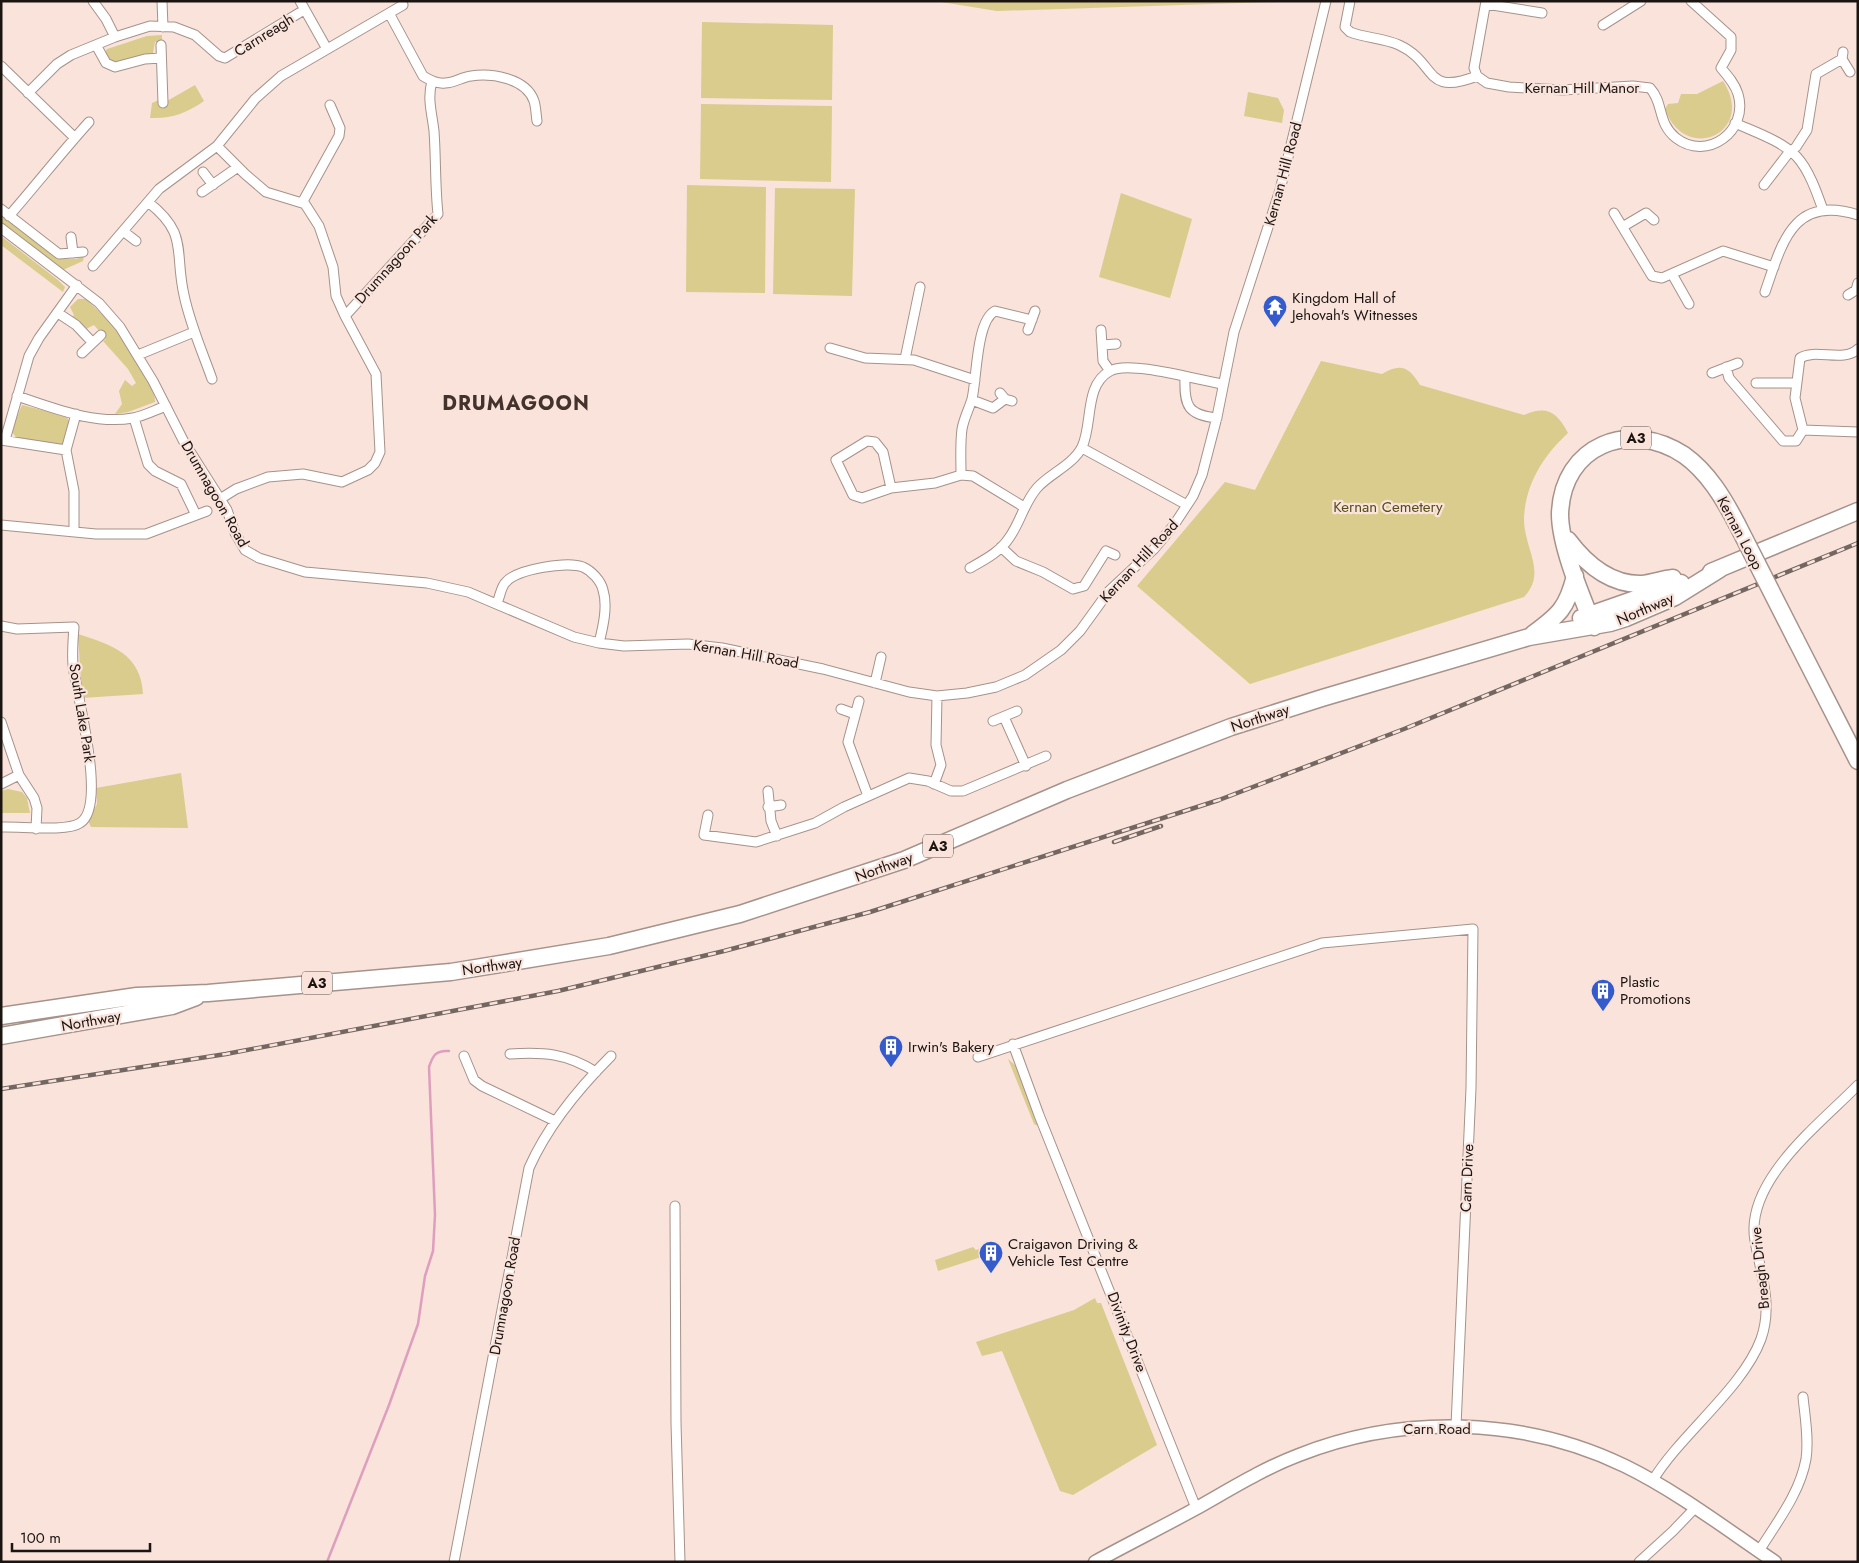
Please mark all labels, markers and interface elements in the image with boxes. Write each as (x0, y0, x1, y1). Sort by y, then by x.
street label: Carnreagh (230, 8, 298, 62)
street label: Kernan Hill Manor (1525, 77, 1640, 99)
street label: Kernan Hill Road (1259, 120, 1307, 228)
street label: Drumnagoon Park (350, 209, 443, 309)
place label: Kingdom Hall of Jehovah's Witnesses (1290, 287, 1418, 326)
temple icon: Kingdom Hall of Jehovah's Witnesses (1262, 294, 1288, 328)
district label: DRUMAGOON (442, 389, 590, 418)
road number: A3 (1621, 426, 1651, 449)
street label: Drumnagoon Road (176, 437, 254, 551)
street label: Kernan Loop (1711, 492, 1769, 574)
park label: Kernan Cemetery (1333, 496, 1443, 518)
street label: Kernan Hill Road (1095, 514, 1183, 608)
street label: Northway (1613, 587, 1677, 631)
street label: Kernan Hill Road (692, 634, 800, 674)
street label: South Lake Park (63, 662, 101, 764)
street label: Northway (1228, 698, 1292, 738)
road number: A3 (923, 834, 953, 858)
street label: Northway (852, 846, 916, 888)
street label: Northway (461, 951, 524, 981)
road number: A3 (302, 971, 332, 994)
place label: Plastic Promotions (1620, 971, 1691, 1010)
building icon: Plastic Promotions (1590, 978, 1616, 1012)
street label: Northway (59, 1005, 123, 1037)
building icon: Irwin's Bakery (878, 1034, 904, 1068)
place label: Irwin's Bakery (908, 1036, 994, 1058)
street label: Carn Drive (1455, 1143, 1479, 1213)
street label: Breagh Drive (1745, 1226, 1775, 1310)
place label: Craigavon Driving & Vehicle Test Centre (1008, 1233, 1138, 1272)
street label: Drumnagoon Road (484, 1235, 526, 1357)
building icon: Craigavon Driving & Vehicle Test Centre (978, 1240, 1004, 1274)
street label: Divinity Drive (1102, 1289, 1152, 1376)
street label: Carn Road (1403, 1418, 1471, 1440)
scale bar (12, 1520, 150, 1552)
text: 100 m (20, 1527, 61, 1549)

